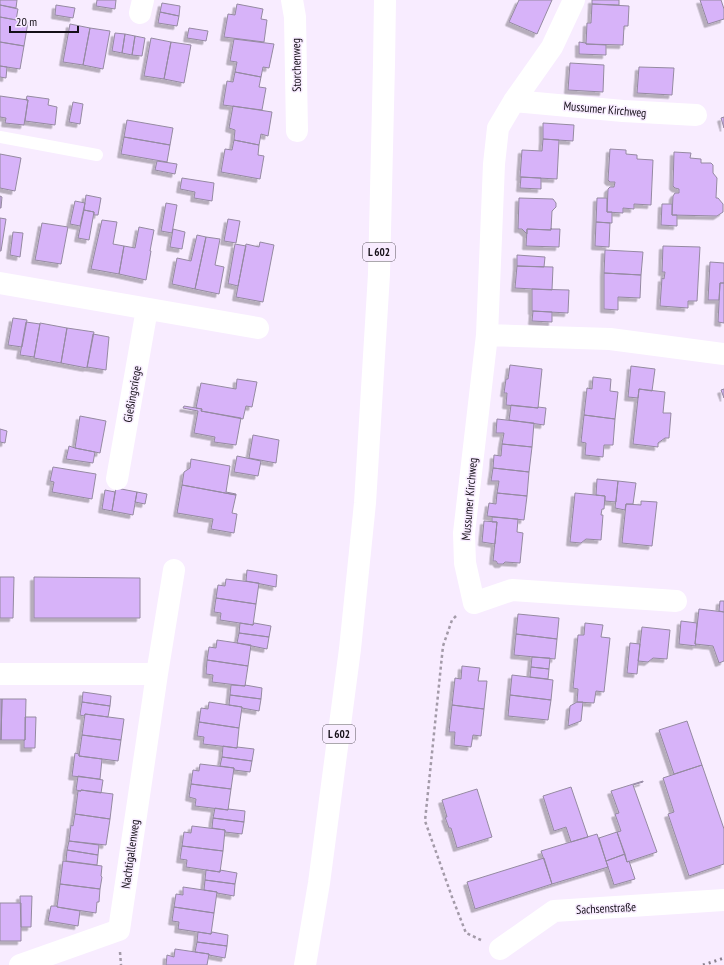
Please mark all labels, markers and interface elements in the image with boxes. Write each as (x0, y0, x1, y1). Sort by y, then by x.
scale bar (10, 8, 78, 34)
text: 20 m (16, 14, 37, 29)
street label: Storchenweg (288, 38, 304, 92)
street label: Mussumer Kirchweg (563, 98, 647, 120)
road number: L 602 (363, 243, 395, 261)
street label: Gießingsriege (120, 364, 144, 424)
street label: Mussumer Kirchweg (458, 457, 480, 541)
road number: L 602 (323, 725, 355, 743)
street label: Nachtigallenweg (118, 819, 142, 889)
street label: Sachsenstraße (576, 899, 636, 917)

